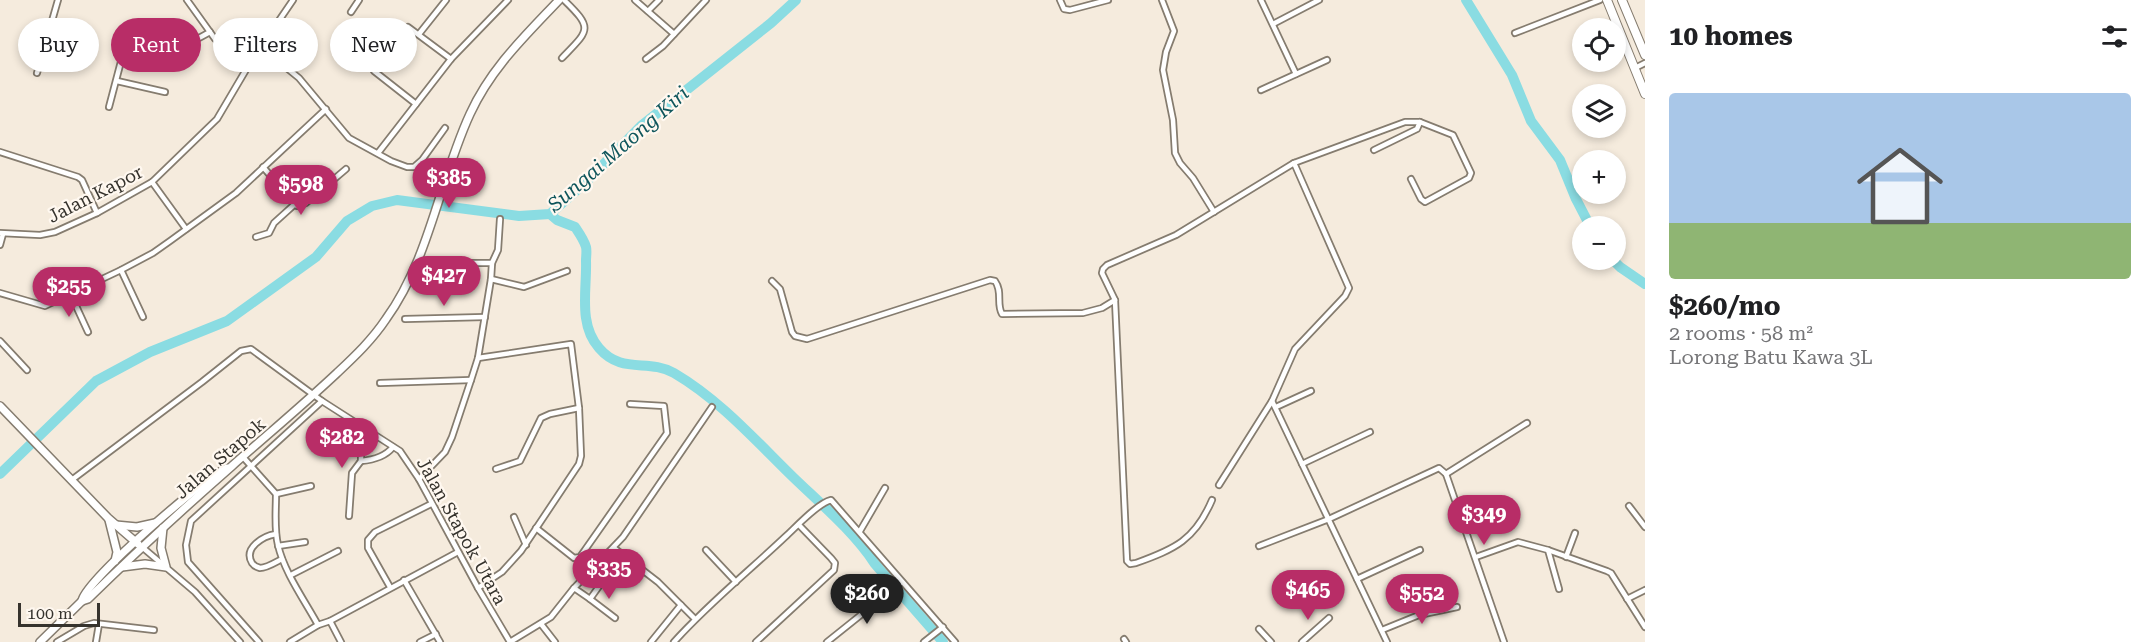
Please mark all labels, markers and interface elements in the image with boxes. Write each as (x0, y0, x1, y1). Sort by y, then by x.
chip: Buy (18, 18, 99, 72)
chip: Rent (111, 18, 201, 72)
chip: Filters (213, 18, 318, 72)
chip: New (330, 18, 417, 72)
map controls (1572, 18, 1626, 270)
button: locate (1572, 18, 1626, 72)
icon: filters (2098, 20, 2131, 53)
text: 10 homes (1669, 21, 1793, 51)
water label: Sungai Maong Kiri (542, 81, 694, 218)
button: layers (1572, 84, 1626, 138)
icon: home (1846, 132, 1954, 240)
button: + (1572, 150, 1626, 204)
pin: $385 (413, 158, 485, 209)
street label: Jalan Kapor (44, 161, 146, 227)
pin: $598 (265, 165, 337, 216)
text: $385 (427, 165, 471, 189)
text: $598 (279, 172, 323, 196)
button: − (1572, 216, 1626, 270)
pin: $427 (408, 256, 480, 307)
text: $427 (422, 263, 466, 287)
pin: $255 (33, 267, 105, 318)
text: $255 (47, 274, 91, 298)
text: $260/mo (1669, 291, 1781, 321)
text: 2 rooms · 58 m² (1669, 321, 1813, 345)
text: Lorong Batu Kawa 3L (1669, 345, 1873, 369)
street label: Jalan Stapok (171, 413, 269, 503)
pin: $282 (306, 418, 378, 469)
text: $282 (320, 425, 364, 449)
street label: Jalan Stapok Utara (413, 454, 511, 608)
pin: $349 (1448, 495, 1520, 546)
text: $349 (1462, 502, 1506, 526)
pin: $335 (573, 549, 645, 600)
text: $335 (587, 556, 631, 580)
pin: $465 (1272, 570, 1344, 621)
pin: $260 (831, 574, 903, 625)
pin: $552 (1386, 574, 1458, 625)
text: $465 (1286, 577, 1330, 601)
text: $260 (845, 581, 889, 605)
text: $552 (1400, 581, 1444, 605)
scale bar (18, 600, 100, 628)
text: 100 m (27, 604, 73, 623)

